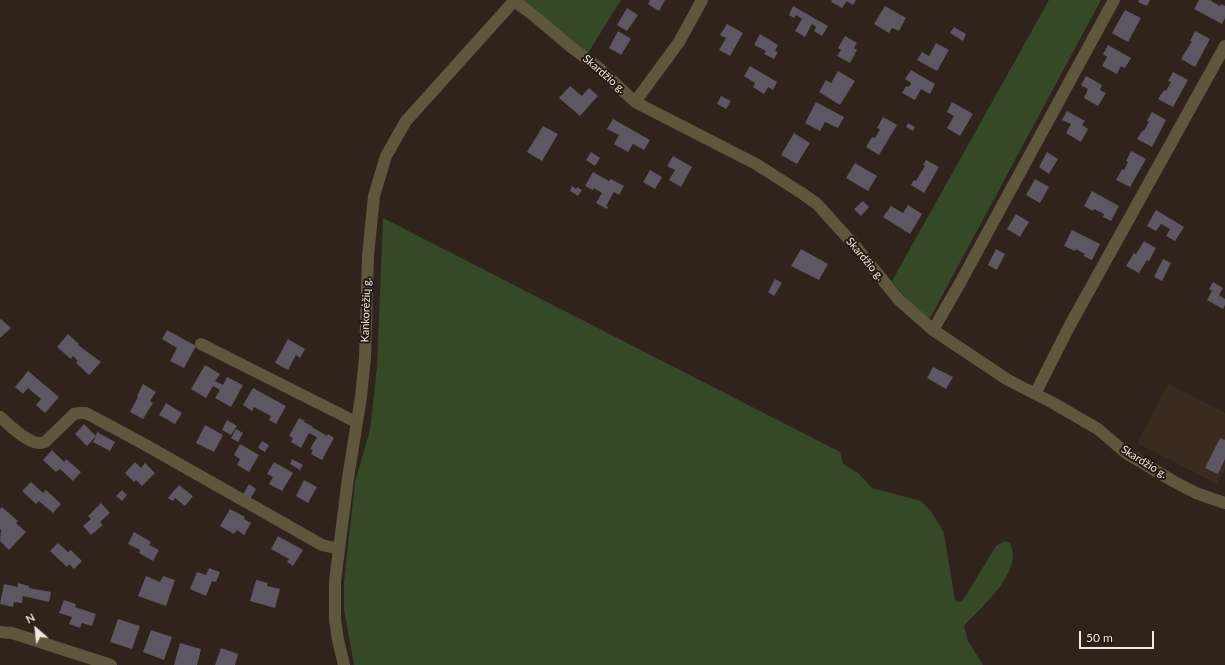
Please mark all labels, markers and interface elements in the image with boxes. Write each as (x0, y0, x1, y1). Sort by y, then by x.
street label: Skardžio g. (580, 52, 628, 96)
street label: Skardžio g. (843, 235, 887, 283)
street label: Kankorėžių g. (358, 277, 374, 343)
street label: Skardžio g. (1119, 443, 1169, 481)
north arrow (16, 609, 56, 649)
text: N (23, 610, 37, 626)
scale bar (1081, 623, 1156, 649)
text: 50 m (1086, 630, 1113, 645)

